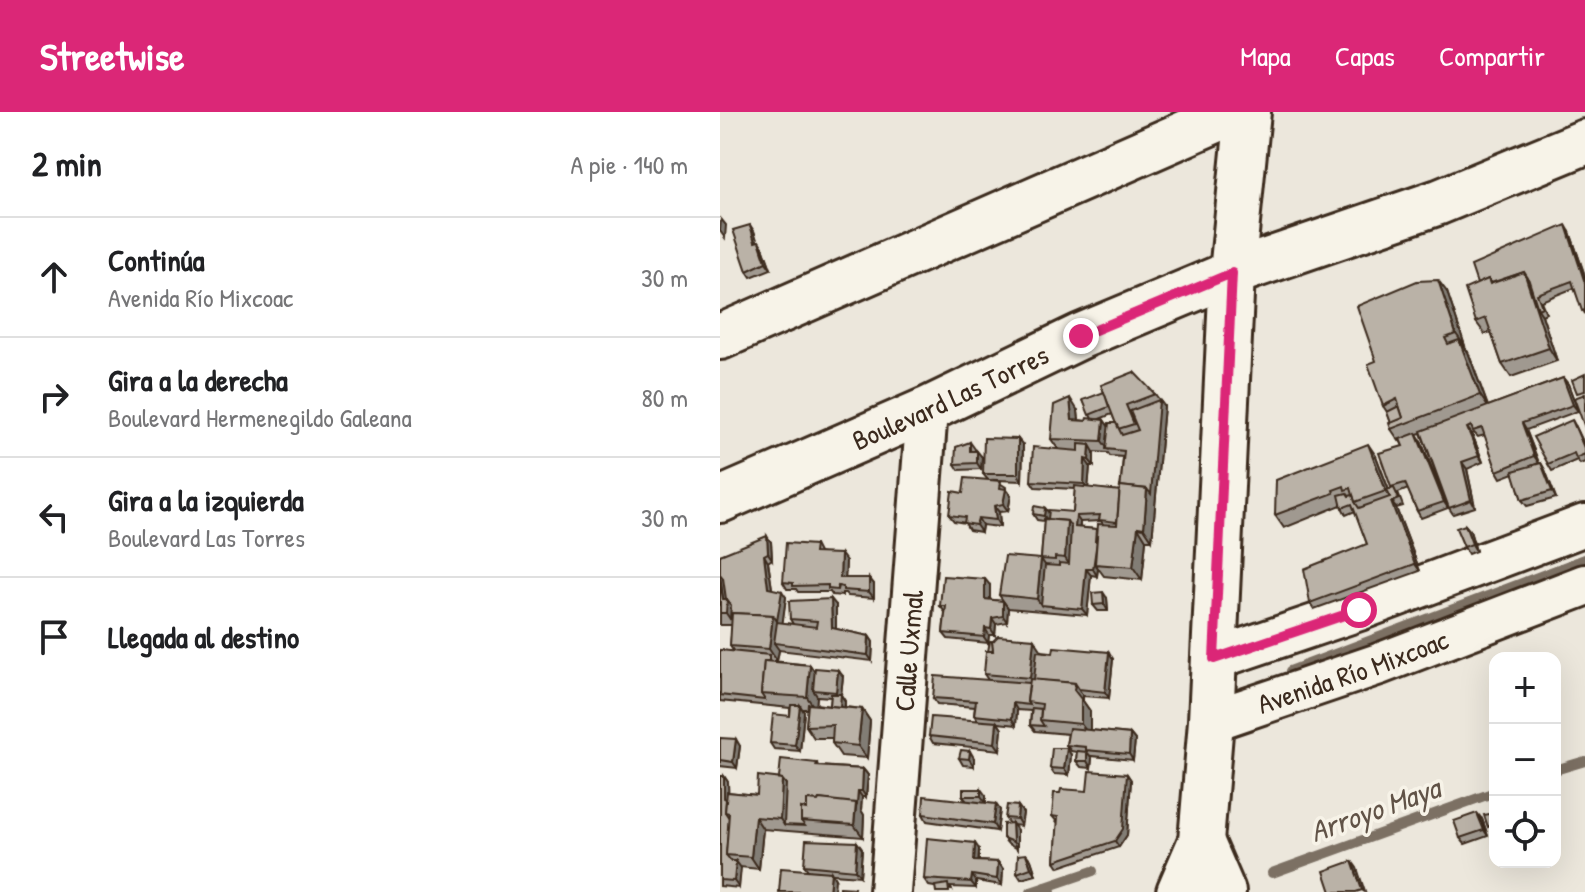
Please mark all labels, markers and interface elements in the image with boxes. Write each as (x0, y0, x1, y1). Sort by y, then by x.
text: Streetwise (40, 30, 184, 82)
text: Mapa (1240, 37, 1291, 75)
text: Capas (1335, 37, 1395, 75)
text: Compartir (1439, 37, 1545, 75)
text: 2 min (32, 141, 102, 187)
text: A pie · 140 m (570, 147, 688, 182)
text: Continúa (108, 240, 204, 280)
icon: ahead (32, 255, 76, 299)
text: 30 m (641, 260, 688, 295)
text: Avenida Río Mixcoac (108, 280, 293, 315)
route end (1063, 318, 1099, 354)
street label: Boulevard Las Torres (846, 336, 1055, 459)
text: Gira a la derecha (108, 360, 288, 400)
icon: right (32, 375, 76, 419)
text: 80 m (641, 380, 688, 415)
text: Boulevard Hermenegildo Galeana (108, 400, 412, 435)
text: Gira a la izquierda (108, 480, 304, 520)
icon: left (32, 495, 76, 539)
text: 30 m (641, 500, 688, 535)
text: Boulevard Las Torres (108, 520, 305, 555)
street label: Calle Uxmal (885, 588, 932, 713)
route start (1341, 592, 1377, 628)
icon: arrive (32, 615, 76, 659)
text: Llegada al destino (108, 617, 299, 657)
street label: Avenida Río Mixcoac (1252, 620, 1454, 723)
map controls (1489, 652, 1561, 868)
button: + (1489, 652, 1561, 724)
button: − (1489, 724, 1561, 796)
water label: Arroyo Maya (1304, 766, 1449, 852)
button: locate (1489, 796, 1561, 868)

